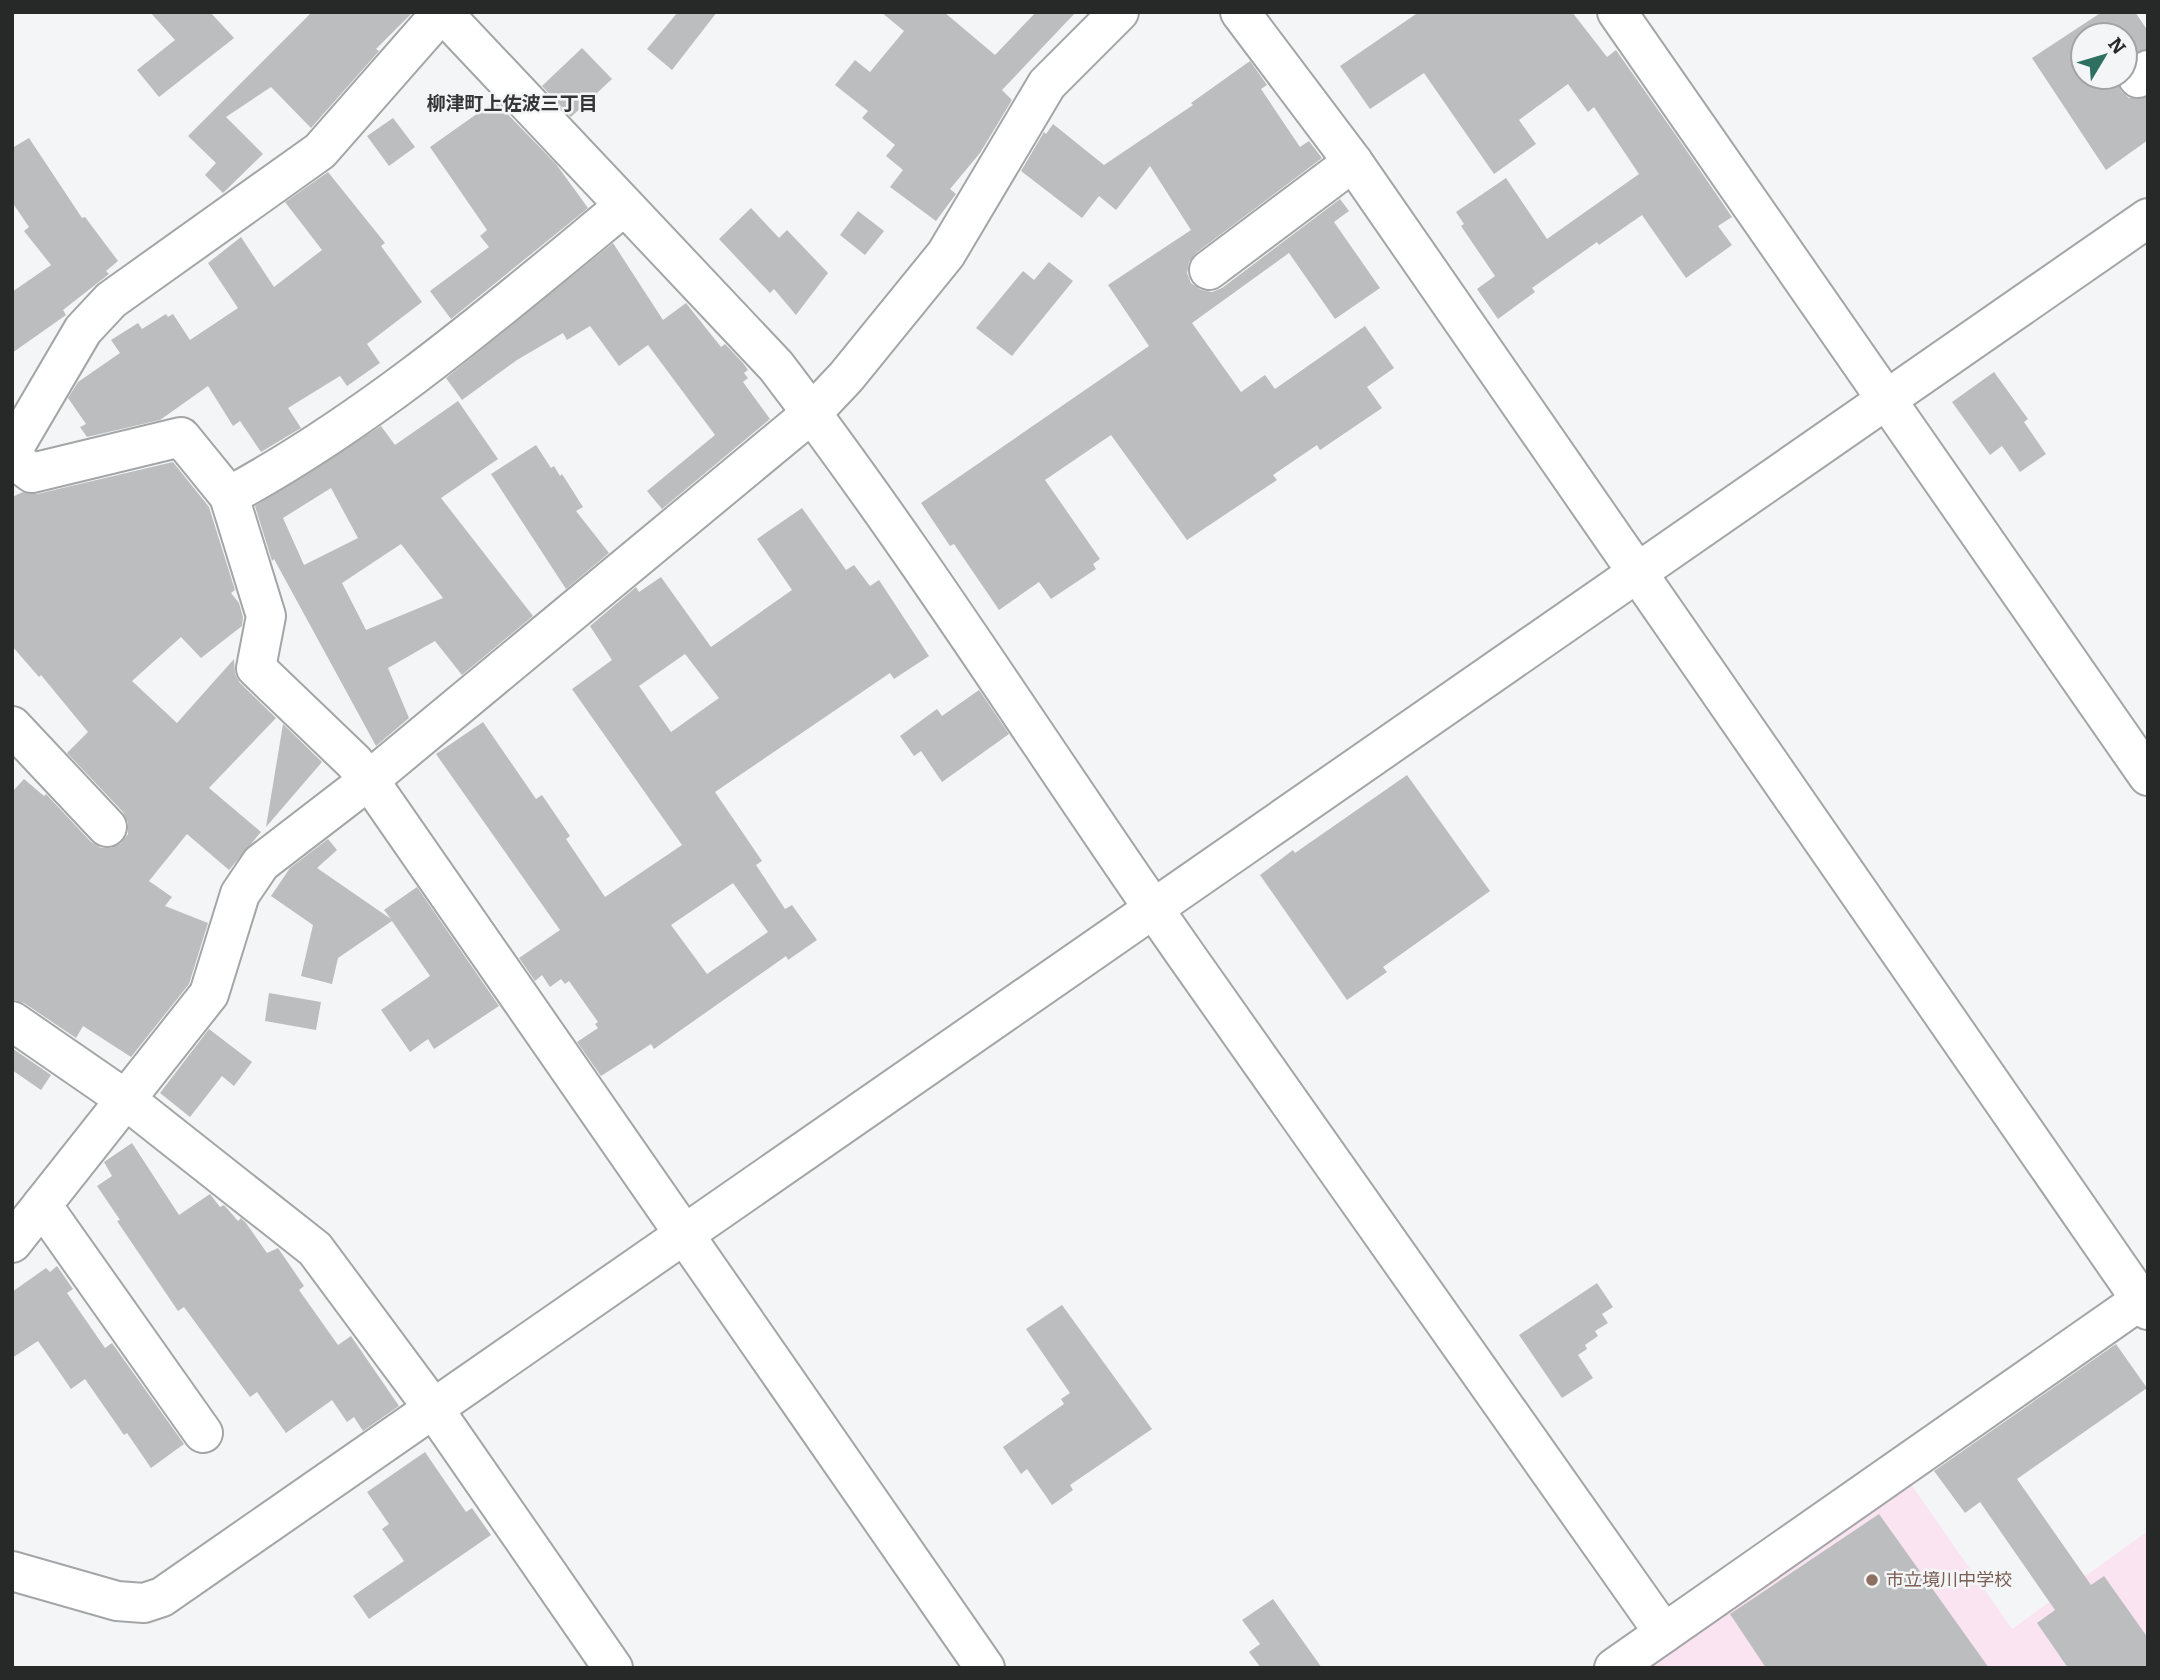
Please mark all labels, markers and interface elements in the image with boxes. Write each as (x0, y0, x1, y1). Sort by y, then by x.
north arrow (2069, 21, 2139, 91)
text: N (2103, 33, 2131, 59)
district label: 柳津町上佐波三丁目 (426, 92, 598, 115)
place label: 市立境川中学校 (1886, 1569, 2012, 1591)
marker: 市立境川中学校 (1864, 1572, 1880, 1588)

